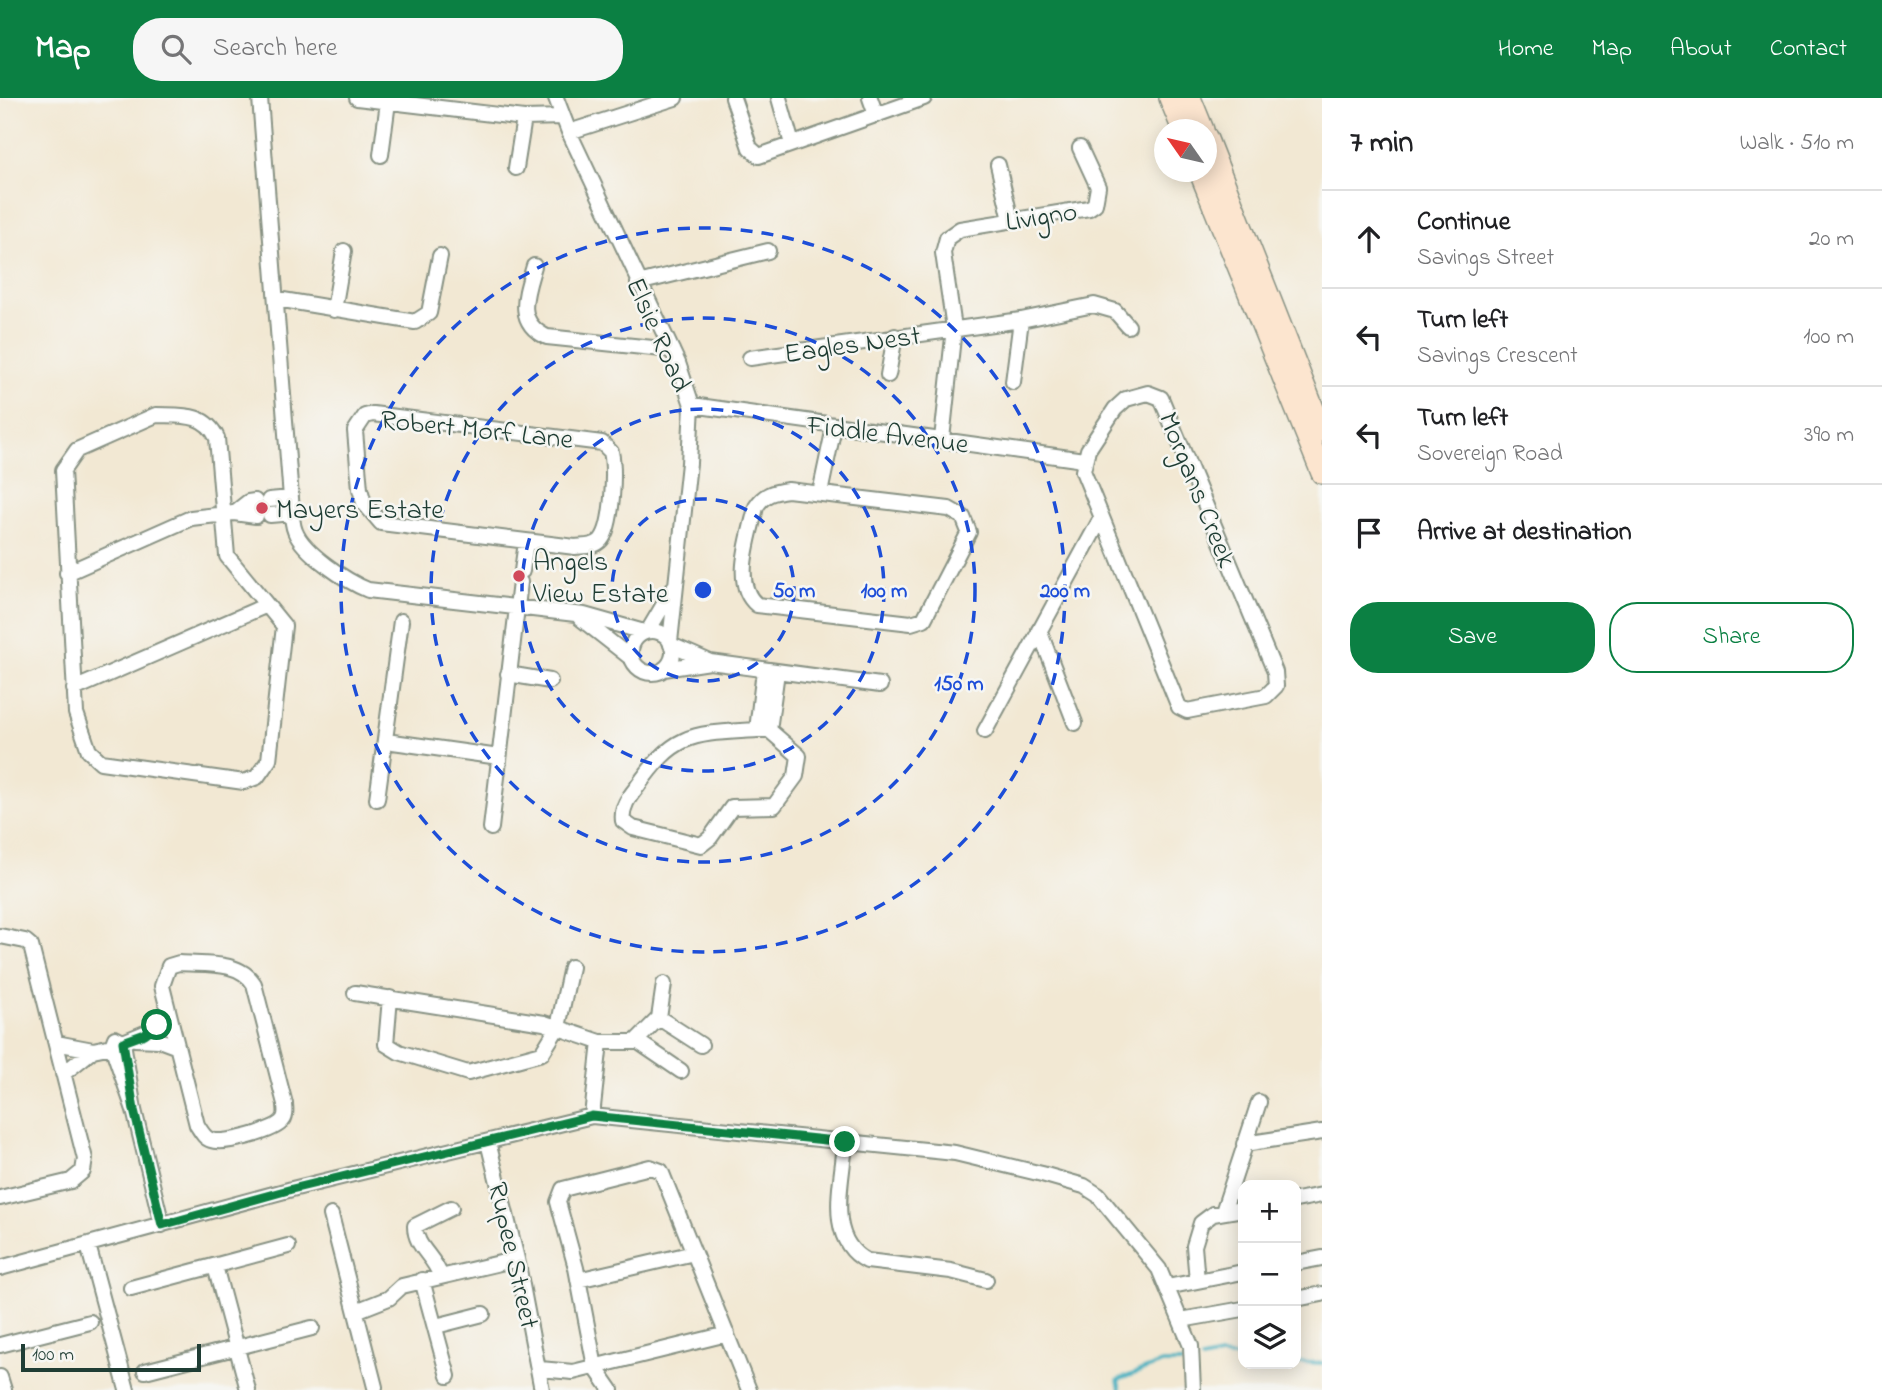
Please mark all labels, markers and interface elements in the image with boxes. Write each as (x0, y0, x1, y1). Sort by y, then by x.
search box (133, 18, 623, 81)
text: Map (35, 25, 91, 73)
icon: search (157, 30, 195, 68)
text: Search here (213, 30, 337, 68)
text: Home (1498, 32, 1554, 67)
text: Map (1592, 32, 1632, 67)
text: About (1670, 32, 1732, 67)
text: Contact (1770, 32, 1847, 67)
north arrow (1154, 119, 1217, 182)
text: 7 min (1350, 122, 1413, 166)
text: Walk · 510 m (1739, 127, 1854, 160)
street label: Livigno (1003, 193, 1080, 244)
text: Continue (1417, 204, 1510, 242)
icon: ahead (1350, 220, 1388, 258)
text: 20 m (1809, 223, 1854, 256)
text: Savings Street (1417, 242, 1554, 275)
street label: Elsie Road (613, 272, 700, 399)
text: Turn left (1417, 302, 1508, 340)
street label: Eagles Nest (782, 317, 923, 376)
icon: left (1350, 318, 1388, 356)
text: 100 m (1803, 321, 1854, 354)
text: Savings Crescent (1417, 340, 1578, 373)
text: Turn left (1417, 400, 1508, 438)
street label: Robert Morf Lane (378, 401, 576, 462)
street label: Fiddle Avenue (803, 406, 971, 467)
street label: Morgans Creek (1146, 406, 1246, 575)
icon: left (1350, 416, 1388, 454)
text: 390 m (1804, 419, 1854, 452)
text: Sovereign Road (1417, 438, 1563, 471)
place label: Mayers Estate (276, 491, 444, 532)
marker: Mayers Estate (254, 500, 270, 516)
icon: arrive (1350, 514, 1388, 552)
text: Arrive at destination (1417, 514, 1632, 552)
place label: Angels View Estate (532, 543, 669, 616)
marker: Angels View Estate (511, 568, 527, 584)
text: 50 m (773, 577, 815, 607)
text: 100 m (861, 577, 907, 607)
text: 200 m (1039, 577, 1090, 607)
centre of rings (691, 578, 715, 602)
button: Save (1350, 602, 1595, 673)
button: Share (1609, 602, 1854, 673)
text: 150 m (934, 670, 984, 700)
route start (141, 1009, 172, 1040)
route end (829, 1126, 860, 1157)
street label: Rupee Street (475, 1178, 548, 1333)
map controls (1238, 1180, 1301, 1369)
button: + (1238, 1180, 1301, 1243)
button: − (1238, 1243, 1301, 1306)
button: layers (1238, 1306, 1301, 1369)
scale bar (21, 1341, 201, 1373)
text: 100 m (32, 1342, 74, 1369)

